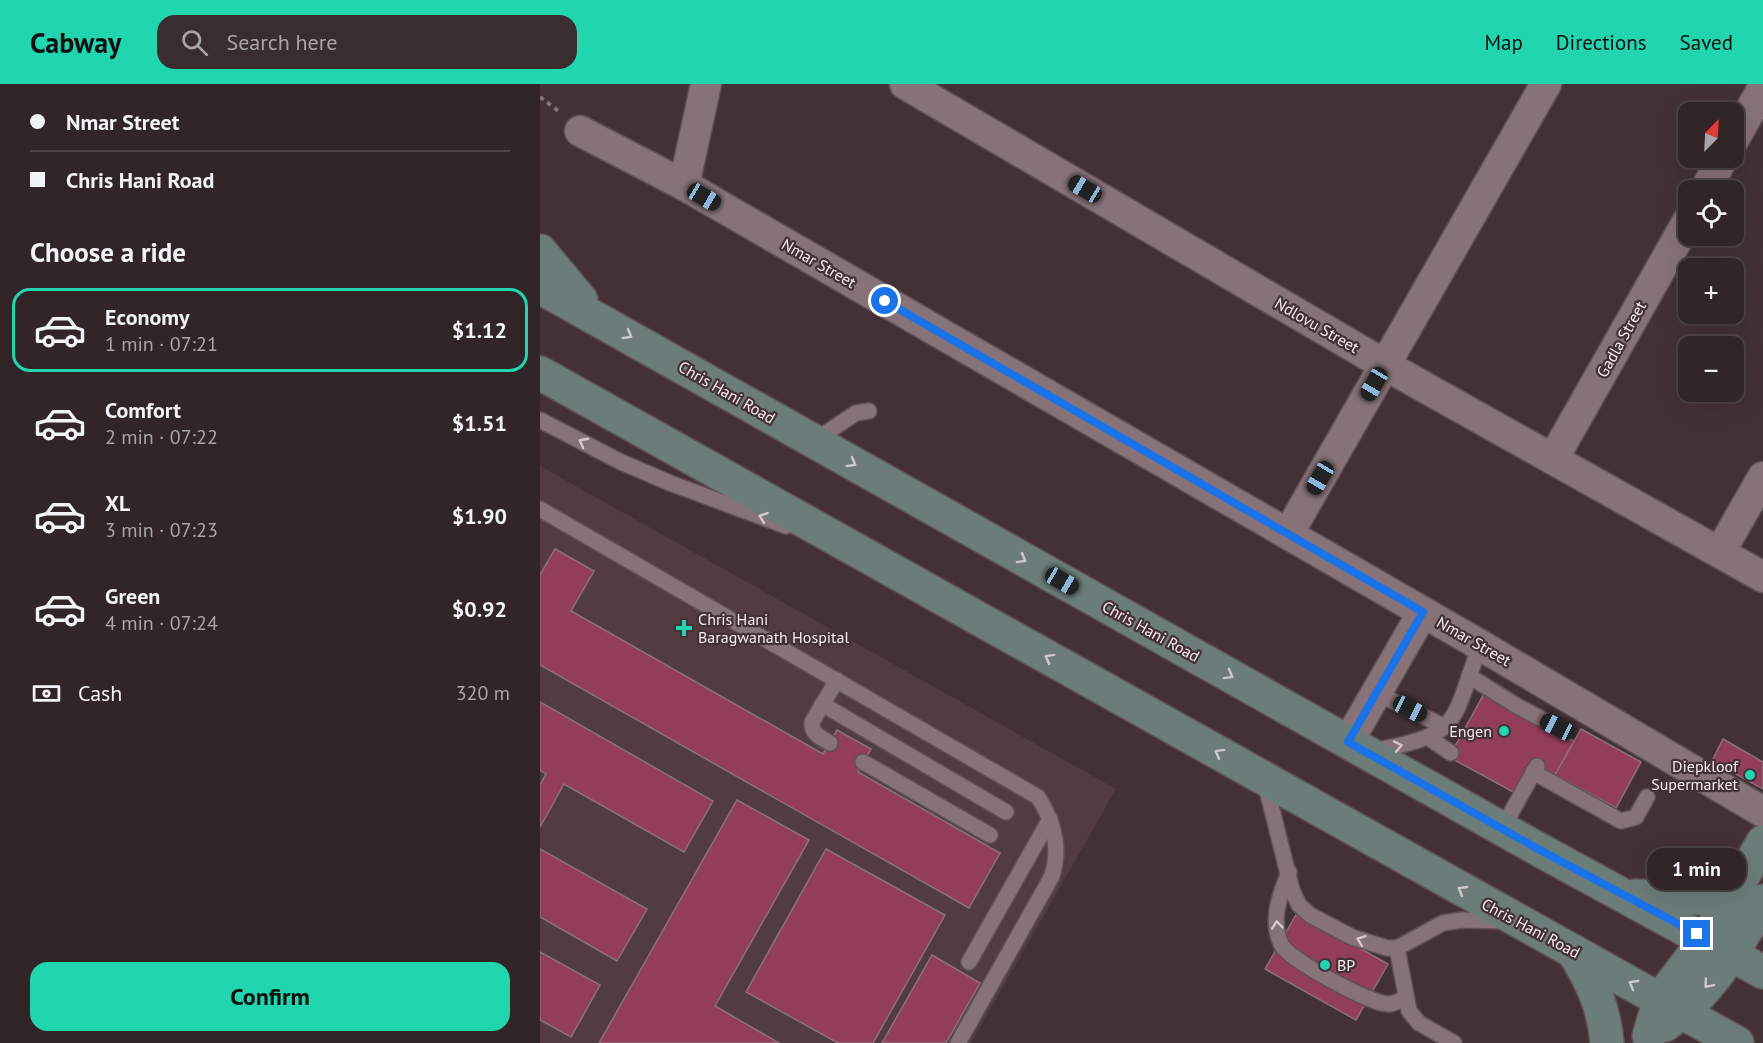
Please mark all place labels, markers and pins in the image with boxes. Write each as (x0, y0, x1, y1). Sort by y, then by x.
place label: Chris Hani Baragwanath Hospital (698, 609, 849, 647)
marker: Chris Hani Baragwanath Hospital (675, 619, 693, 637)
place label: Engen (1449, 721, 1492, 741)
marker: Engen (1497, 724, 1511, 738)
place label: Diepkloof Supermarket (1651, 756, 1739, 794)
marker: Diepkloof Supermarket (1743, 768, 1757, 782)
place label: BP (1337, 955, 1355, 975)
marker: BP (1318, 958, 1332, 972)

